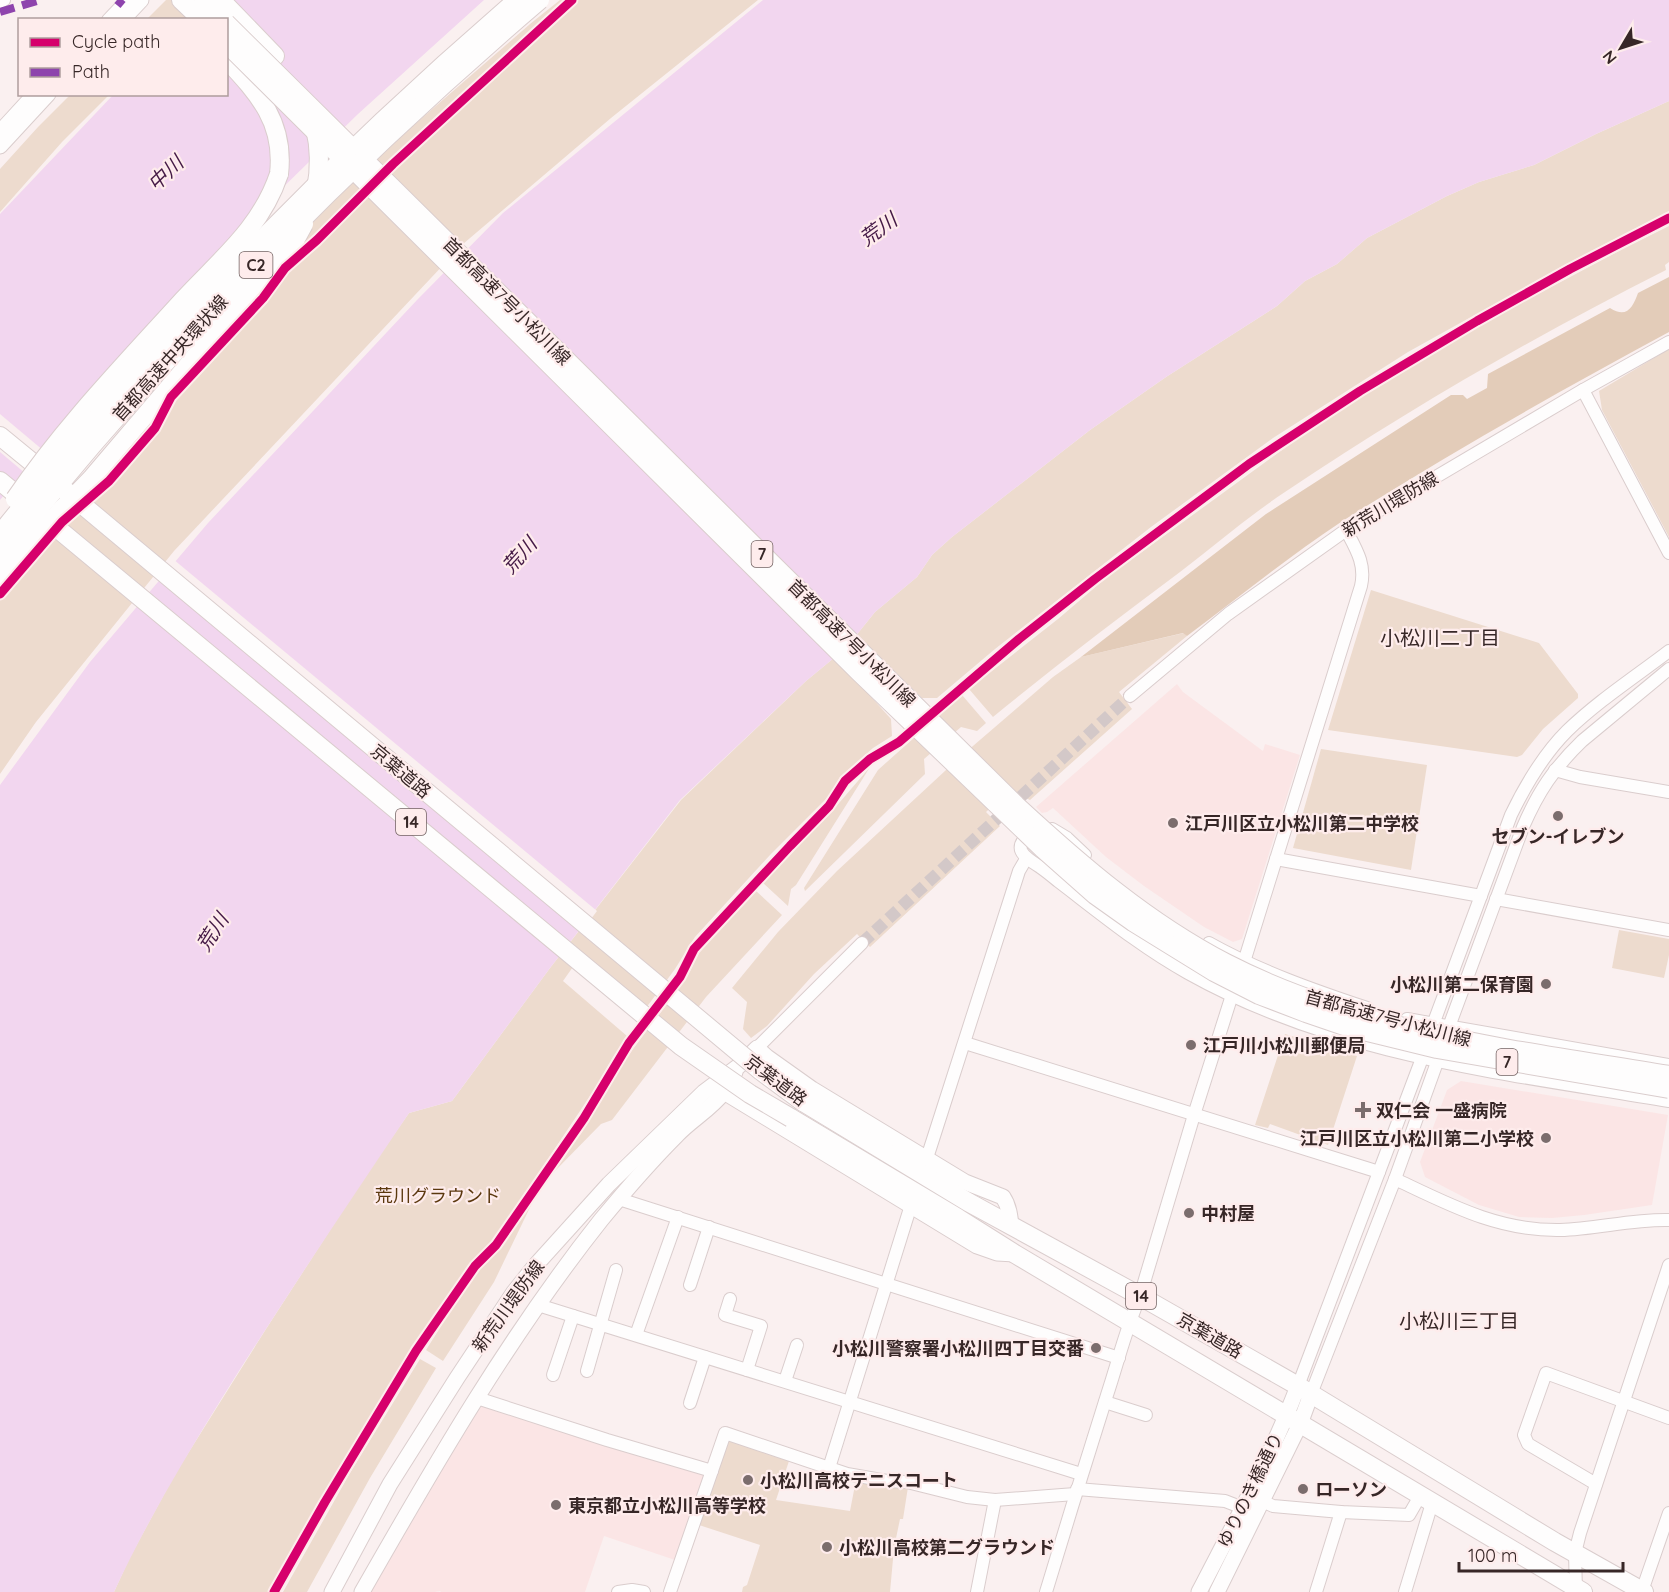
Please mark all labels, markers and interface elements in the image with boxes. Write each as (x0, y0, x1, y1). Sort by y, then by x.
legend (18, 18, 228, 96)
north arrow (1591, 18, 1651, 78)
text: Cycle path (72, 30, 160, 53)
text: N (1598, 47, 1621, 68)
text: Path (72, 60, 110, 83)
water label: 中川 (142, 149, 190, 196)
water label: 荒川 (854, 206, 903, 251)
street label: 首都高速7号小松川線 (438, 232, 576, 370)
road number: C2 (240, 252, 272, 278)
street label: 首都高速中央環状線 (107, 290, 233, 426)
street label: 新荒川堤防線 (1338, 466, 1442, 542)
water label: 荒川 (496, 530, 543, 578)
road number: 7 (752, 541, 772, 567)
street label: 首都高速7号小松川線 (783, 574, 921, 712)
district label: 小松川二丁目 (1380, 625, 1500, 650)
street label: 京葉道路 (366, 739, 436, 803)
road number: 14 (396, 809, 426, 835)
marker: セブン-イレブン (1551, 809, 1565, 823)
place label: 江戸川区立小松川第二中学校 (1185, 812, 1419, 835)
marker: 江戸川区立小松川第二中学校 (1166, 816, 1180, 830)
place label: セブン-イレブン (1491, 825, 1625, 848)
water label: 荒川 (191, 907, 234, 956)
place label: 小松川第二保育園 (1390, 973, 1534, 996)
marker: 小松川第二保育園 (1539, 977, 1553, 991)
street label: 首都高速7号小松川線 (1302, 985, 1474, 1051)
place label: 江戸川小松川郵便局 (1203, 1034, 1365, 1057)
marker: 江戸川小松川郵便局 (1184, 1038, 1198, 1052)
street label: 京葉道路 (740, 1049, 812, 1111)
road number: 7 (1496, 1049, 1518, 1075)
place label: 双仁会 一盛病院 (1376, 1099, 1507, 1122)
marker: 双仁会 一盛病院 (1354, 1101, 1372, 1119)
place label: 江戸川区立小松川第二小学校 (1300, 1127, 1534, 1150)
marker: 江戸川区立小松川第二小学校 (1539, 1131, 1553, 1145)
park label: 荒川グラウンド (375, 1184, 501, 1207)
place label: 中村屋 (1201, 1202, 1255, 1225)
marker: 中村屋 (1182, 1206, 1196, 1220)
street label: 新荒川堤防線 (467, 1256, 549, 1356)
road number: 14 (1126, 1283, 1156, 1309)
street label: 京葉道路 (1173, 1307, 1247, 1363)
district label: 小松川三丁目 (1399, 1308, 1519, 1333)
place label: 小松川警察署小松川四丁目交番 (832, 1337, 1084, 1360)
marker: 小松川警察署小松川四丁目交番 (1089, 1341, 1103, 1355)
street label: ゆりのき橋通り (1212, 1429, 1288, 1551)
place label: 小松川高校テニスコート (760, 1469, 958, 1492)
marker: 小松川高校テニスコート (741, 1473, 755, 1487)
place label: ローソン (1315, 1478, 1387, 1501)
marker: ローソン (1296, 1482, 1310, 1496)
place label: 東京都立小松川高等学校 (568, 1494, 766, 1517)
marker: 東京都立小松川高等学校 (549, 1498, 563, 1512)
scale bar (1459, 1535, 1622, 1573)
place label: 小松川高校第二グラウンド (839, 1536, 1055, 1559)
marker: 小松川高校第二グラウンド (820, 1540, 834, 1554)
text: 100 m (1468, 1544, 1517, 1567)

